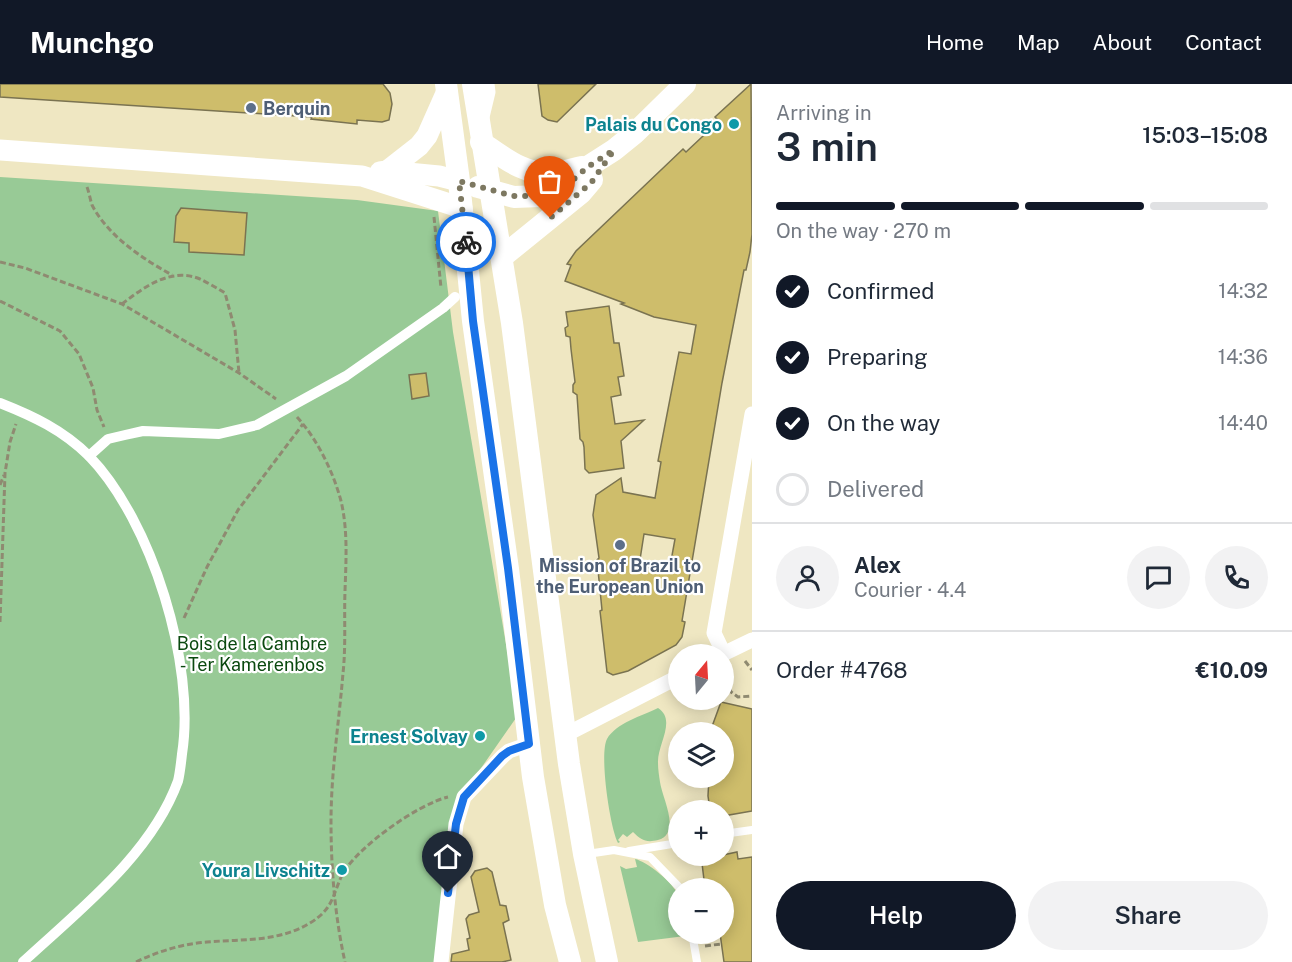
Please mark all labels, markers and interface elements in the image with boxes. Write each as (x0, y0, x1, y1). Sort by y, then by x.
text: Munchgo (30, 26, 154, 59)
text: Home (926, 30, 984, 55)
text: Map (1017, 30, 1060, 55)
text: About (1093, 30, 1152, 55)
text: Contact (1185, 30, 1262, 55)
place label: Berquin (263, 98, 330, 119)
marker: Berquin (244, 101, 258, 115)
text: Arriving in (776, 101, 871, 125)
place label: Palais du Congo (585, 114, 722, 135)
marker: Palais du Congo (727, 117, 741, 131)
text: 15:03–15:08 (1142, 122, 1268, 148)
text: 3 min (776, 124, 878, 170)
pin (524, 156, 575, 218)
icon: bag (533, 165, 566, 198)
courier (436, 212, 496, 272)
text: On the way · 270 m (776, 219, 951, 243)
icon: bike (450, 226, 483, 259)
icon: check (776, 275, 809, 308)
text: Confirmed (827, 278, 934, 304)
text: 14:32 (1218, 279, 1268, 303)
icon: check (776, 341, 809, 374)
text: Preparing (827, 344, 928, 370)
text: 14:36 (1218, 345, 1268, 369)
icon: check (776, 407, 809, 440)
text: On the way (827, 410, 940, 436)
text: 14:40 (1218, 411, 1268, 435)
text: Delivered (827, 476, 924, 502)
marker: Mission of Brazil to the European Union (613, 538, 627, 552)
button: person (776, 546, 839, 609)
button: chat (1127, 546, 1190, 609)
button: phone (1205, 546, 1268, 609)
text: Alex (854, 552, 901, 578)
place label: Mission of Brazil to the European Union (536, 555, 704, 597)
text: Courier · 4.4 (854, 578, 966, 602)
park label: Bois de la Cambre - Ter Kamerenbos (177, 633, 327, 675)
north arrow (668, 644, 734, 710)
map controls (668, 644, 734, 944)
text: Order #4768 (776, 657, 908, 683)
text: €10.09 (1196, 657, 1268, 683)
button: layers (668, 722, 734, 788)
place label: Ernest Solvay (350, 726, 468, 747)
marker: Ernest Solvay (473, 729, 487, 743)
button: + (668, 800, 734, 866)
pin (422, 831, 473, 893)
icon: home (431, 840, 464, 873)
place label: Youra Livschitz (202, 860, 330, 881)
marker: Youra Livschitz (335, 863, 349, 877)
button: − (668, 878, 734, 944)
button: Help (776, 881, 1016, 950)
button: Share (1028, 881, 1268, 950)

